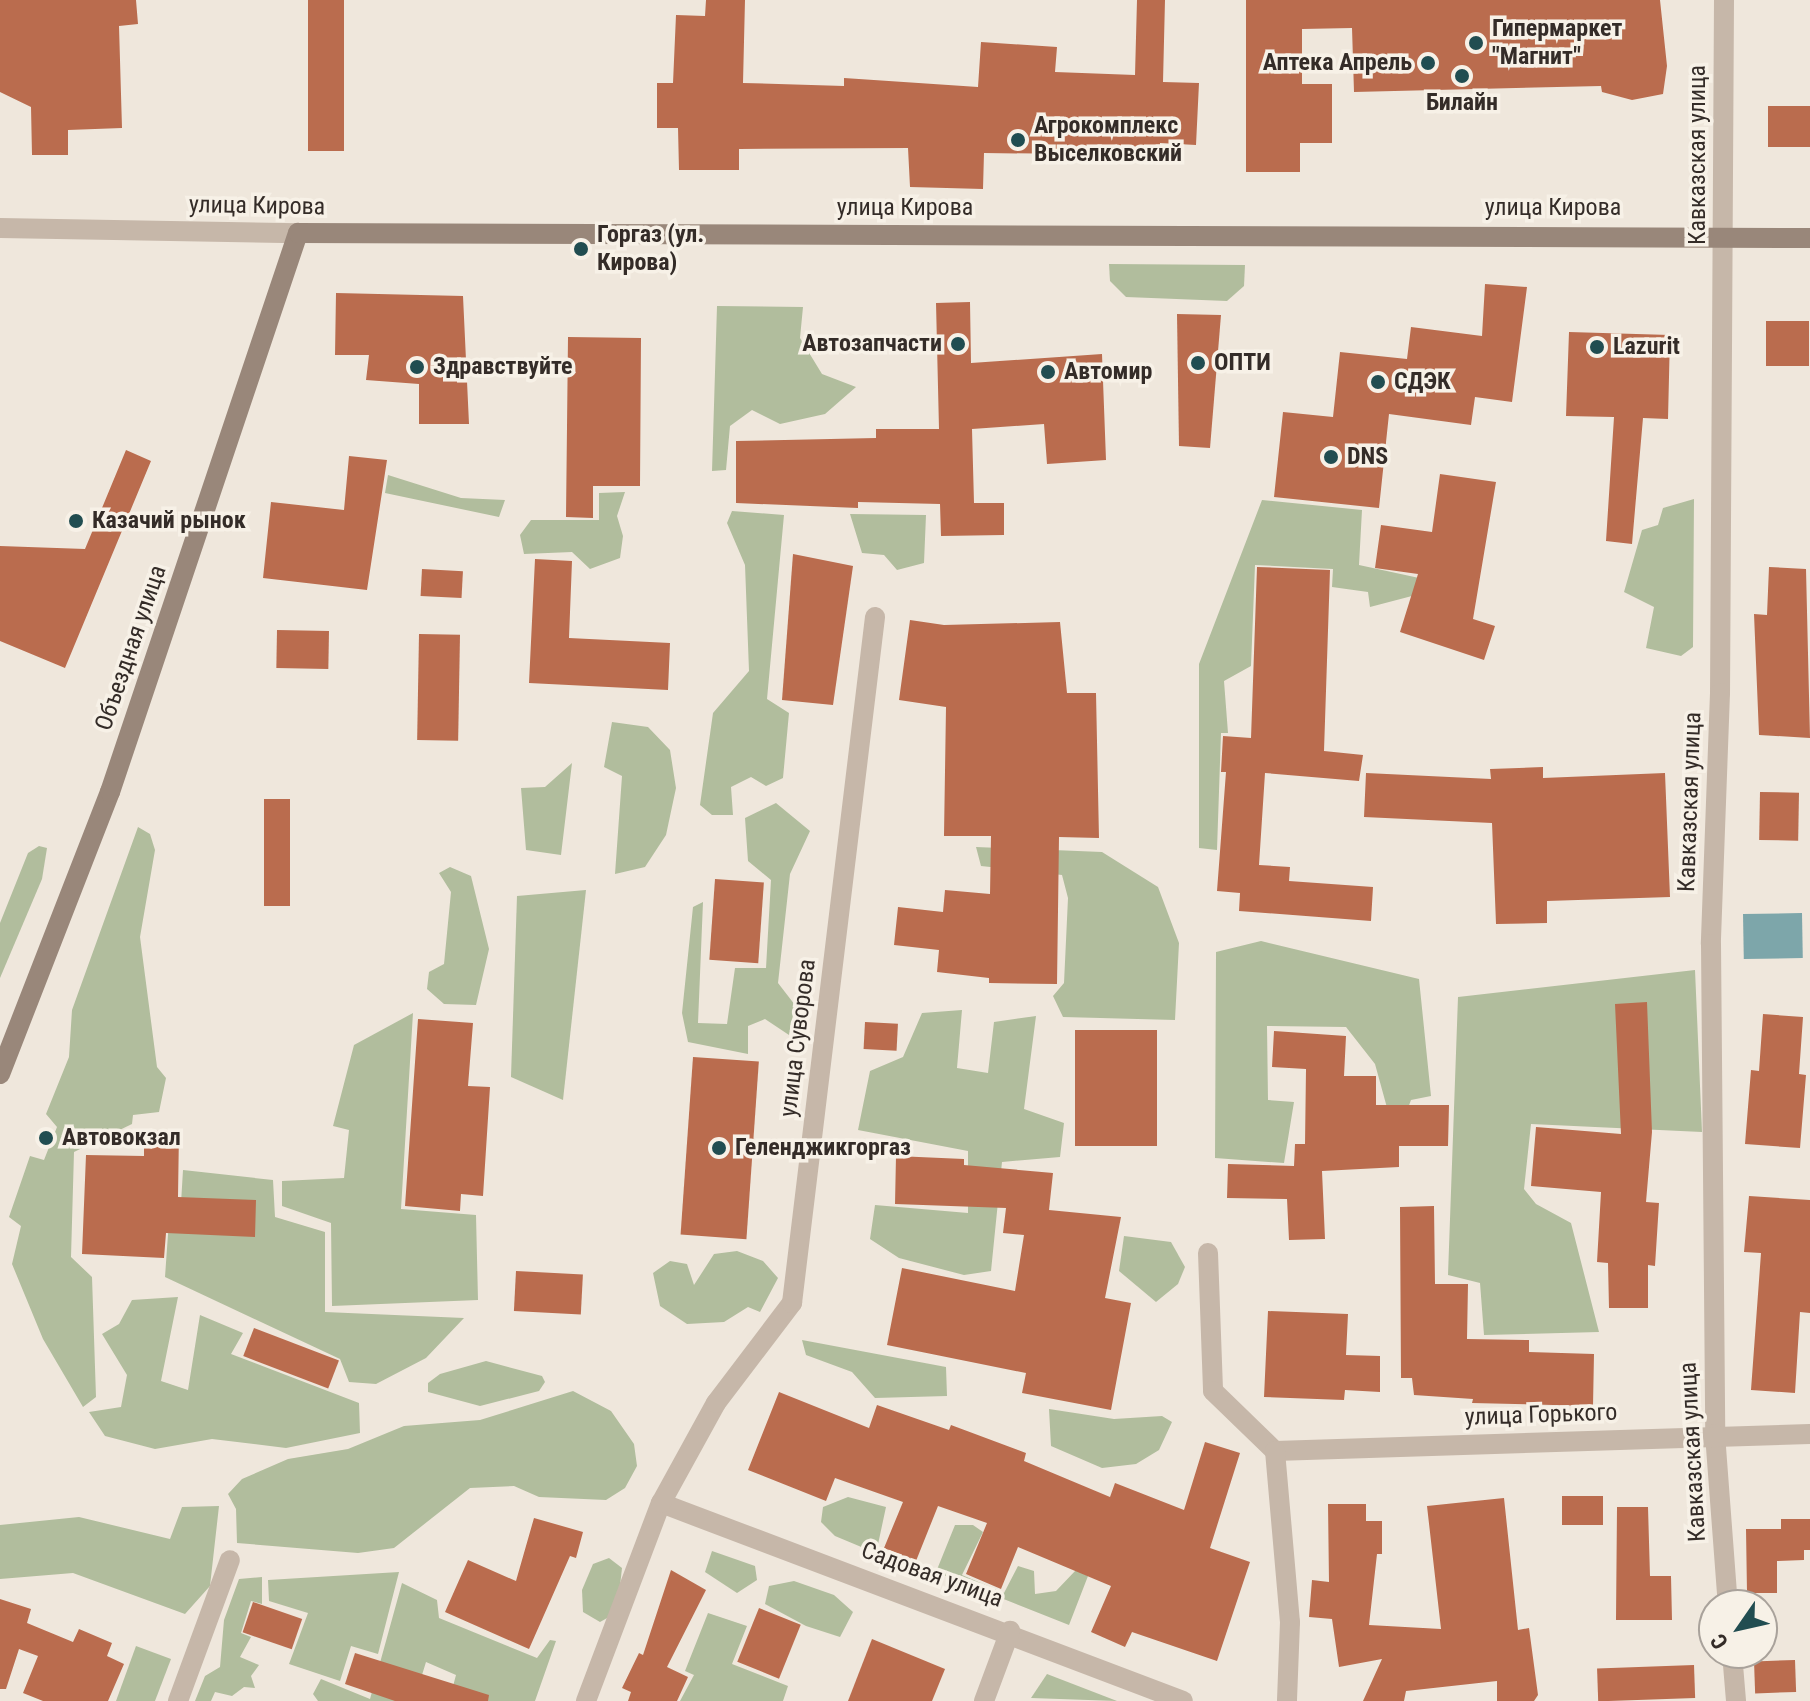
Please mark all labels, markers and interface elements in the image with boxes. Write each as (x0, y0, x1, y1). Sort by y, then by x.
place label: Гипермаркет "Магнит" (1492, 15, 1622, 71)
marker: Гипермаркет "Магнит" (1467, 34, 1485, 52)
place label: Аптека Апрель (1263, 49, 1412, 77)
marker: Аптека Апрель (1419, 54, 1437, 72)
street label: Кавказская улица (1684, 65, 1712, 245)
marker: Билайн (1453, 67, 1471, 85)
place label: Билайн (1426, 89, 1498, 117)
place label: Агрокомплекс Выселковский (1034, 112, 1182, 168)
marker: Агрокомплекс Выселковский (1009, 131, 1027, 149)
street label: улица Кирова (189, 190, 325, 222)
street label: улица Кирова (837, 194, 973, 222)
street label: улица Кирова (1485, 194, 1621, 222)
place label: Горгаз (ул. Кирова) (597, 221, 704, 277)
marker: Горгаз (ул. Кирова) (572, 240, 590, 258)
place label: Автозапчасти (802, 330, 942, 358)
place label: Lazurit (1613, 333, 1680, 361)
marker: Автозапчасти (949, 335, 967, 353)
marker: Lazurit (1588, 338, 1606, 356)
place label: ОПТИ (1214, 349, 1271, 377)
place label: Здравствуйте (433, 353, 573, 381)
marker: ОПТИ (1189, 354, 1207, 372)
marker: Здравствуйте (408, 358, 426, 376)
place label: Автомир (1064, 358, 1152, 386)
marker: Автомир (1039, 363, 1057, 381)
place label: СДЭК (1394, 368, 1451, 396)
marker: СДЭК (1369, 373, 1387, 391)
place label: DNS (1347, 443, 1388, 471)
marker: DNS (1322, 448, 1340, 466)
place label: Казачий рынок (92, 507, 246, 535)
marker: Казачий рынок (67, 512, 85, 530)
street label: Объездная улица (89, 562, 173, 734)
street label: Кавказская улица (1672, 712, 1708, 892)
street label: улица Суворова (774, 957, 822, 1119)
place label: Автовокзал (62, 1124, 181, 1152)
marker: Автовокзал (37, 1129, 55, 1147)
place label: Геленджикгоргаз (735, 1134, 911, 1162)
marker: Геленджикгоргаз (710, 1139, 728, 1157)
street label: Кавказская улица (1674, 1361, 1712, 1543)
street label: улица Горького (1464, 1398, 1618, 1432)
street label: Садовая улица (857, 1536, 1007, 1614)
north arrow (1698, 1589, 1778, 1669)
text: С (1705, 1629, 1733, 1654)

